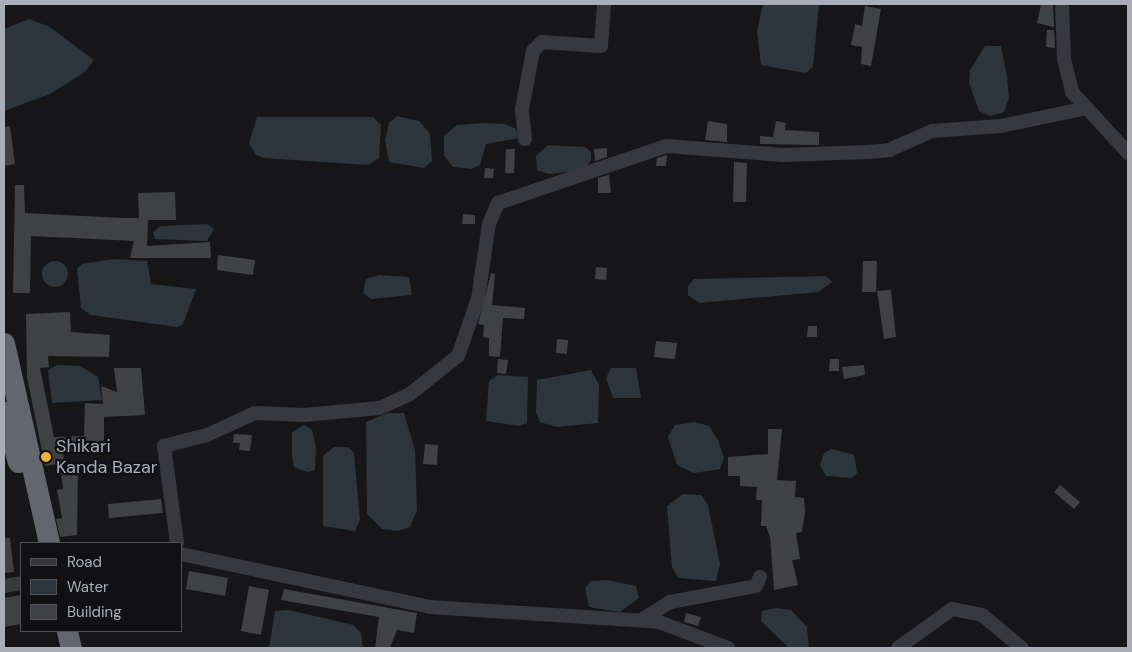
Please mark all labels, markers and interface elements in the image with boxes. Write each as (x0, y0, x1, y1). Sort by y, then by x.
place label: Shikari Kanda Bazar (56, 436, 157, 478)
marker: Shikari Kanda Bazar (40, 451, 52, 463)
legend (20, 542, 182, 632)
text: Road (67, 552, 102, 572)
text: Water (67, 577, 108, 597)
text: Building (67, 602, 122, 622)

